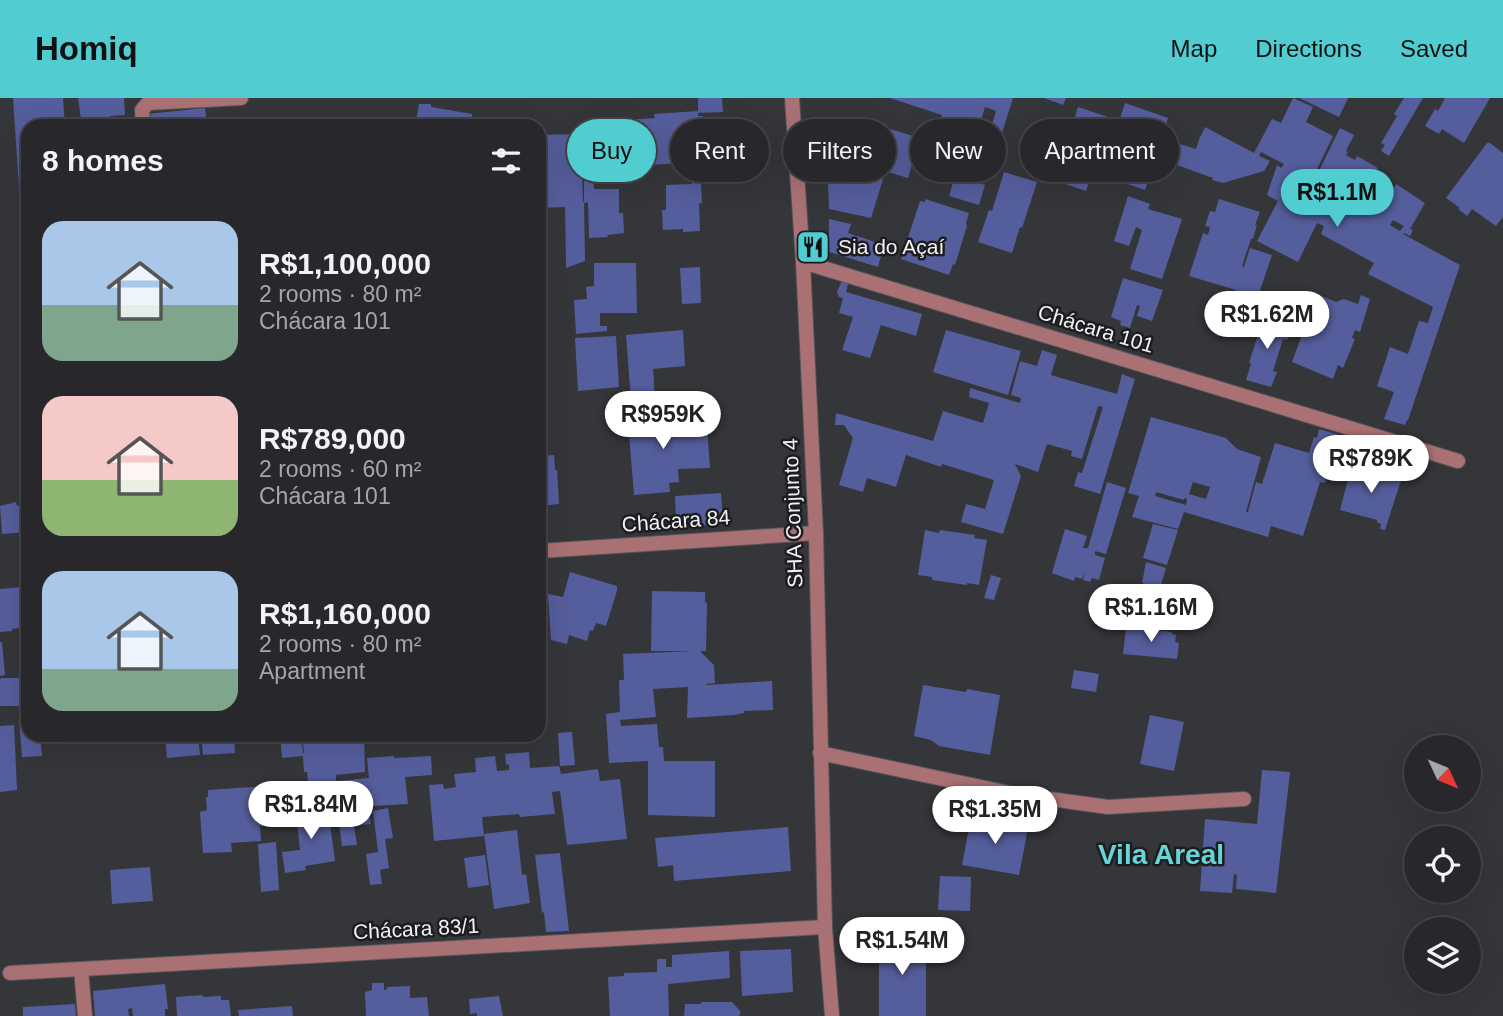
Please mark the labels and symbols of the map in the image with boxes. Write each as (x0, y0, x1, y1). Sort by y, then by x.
pin: R$1.1M (1280, 170, 1394, 229)
restaurant icon: Sia do Açaí (794, 228, 832, 266)
place label: Sia do Açaí (838, 235, 944, 258)
pin: R$1.62M (1202, 292, 1332, 351)
street label: Chácara 101 (1035, 300, 1157, 357)
pin: R$959K (606, 392, 720, 451)
pin: R$789K (1314, 436, 1428, 495)
street label: SHA Conjunto 4 (778, 438, 807, 588)
street label: Chácara 84 (621, 505, 731, 536)
pin: R$1.16M (1086, 584, 1216, 644)
north arrow (1404, 735, 1480, 812)
pin: R$1.84M (246, 782, 376, 841)
pin: R$1.35M (930, 786, 1060, 846)
district label: Vila Areal (1098, 839, 1224, 870)
street label: Chácara 83/1 (352, 914, 480, 943)
pin: R$1.54M (837, 918, 967, 977)

